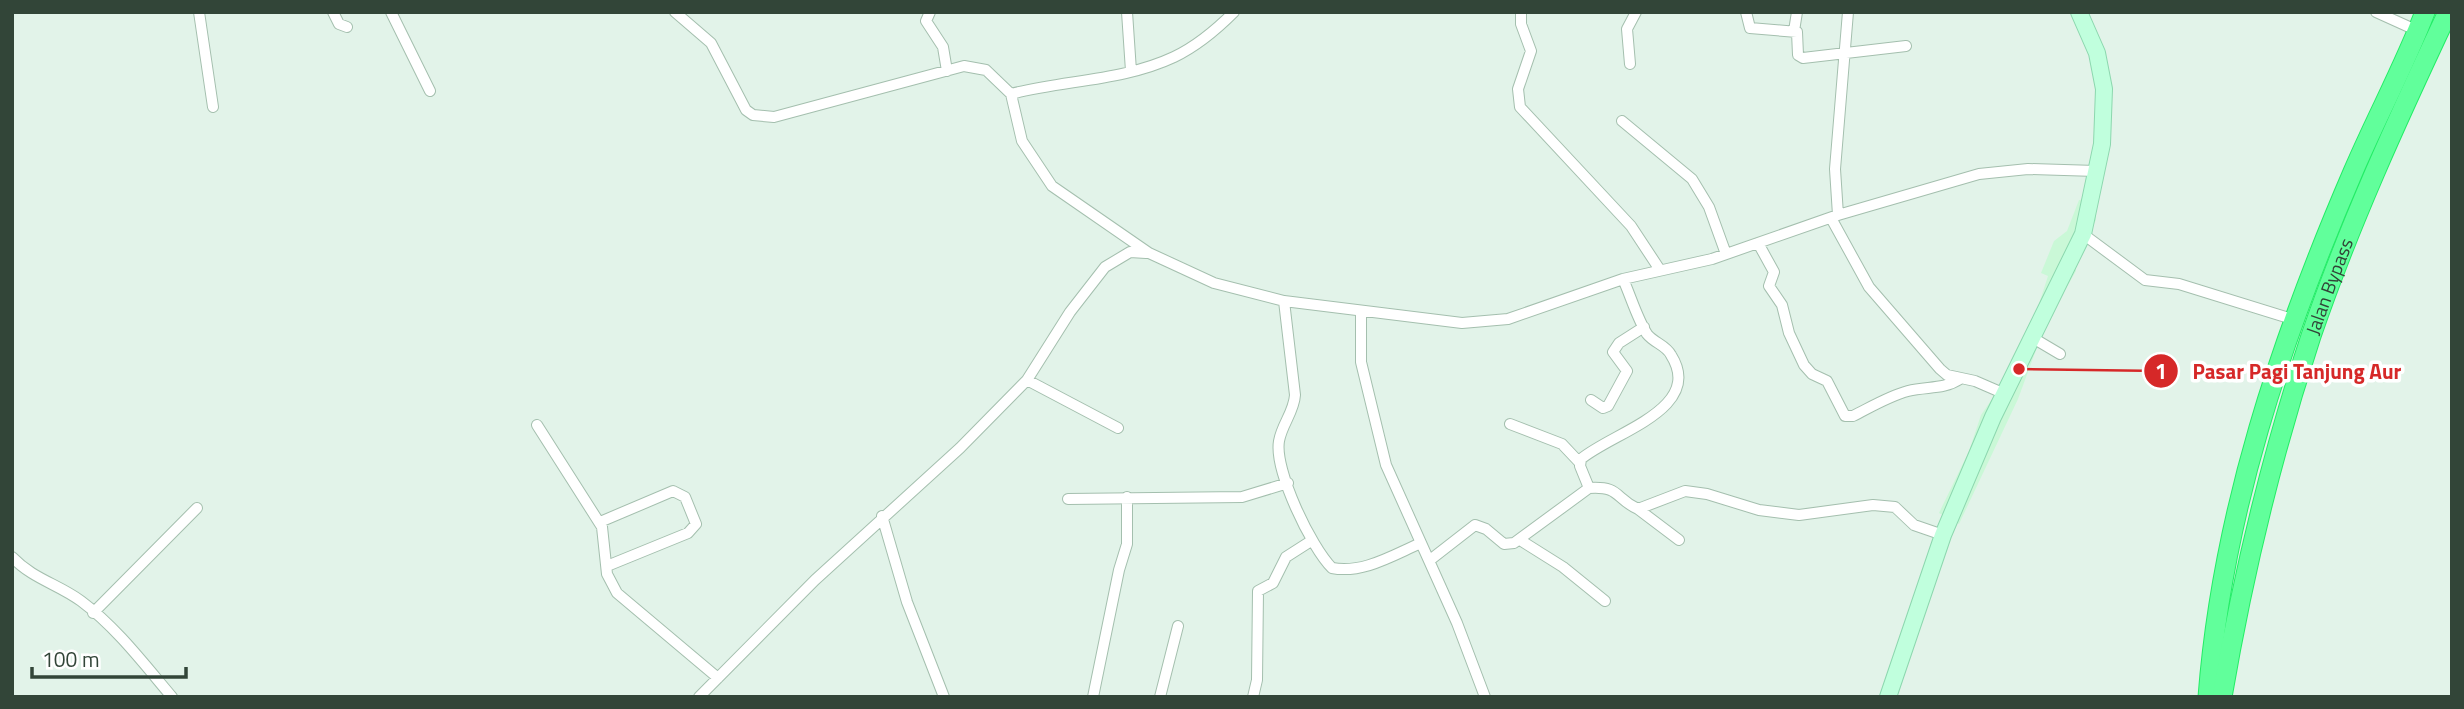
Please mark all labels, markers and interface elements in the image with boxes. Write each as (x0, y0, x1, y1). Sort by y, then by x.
street label: Jalan Bypass (2298, 233, 2360, 339)
callout: Pasar Pagi Tanjung Aur (2144, 350, 2416, 392)
text: 1 (2155, 355, 2167, 387)
text: Pasar Pagi Tanjung Aur (2193, 355, 2402, 387)
scale bar (32, 636, 186, 680)
text: 100 m (42, 643, 99, 675)

